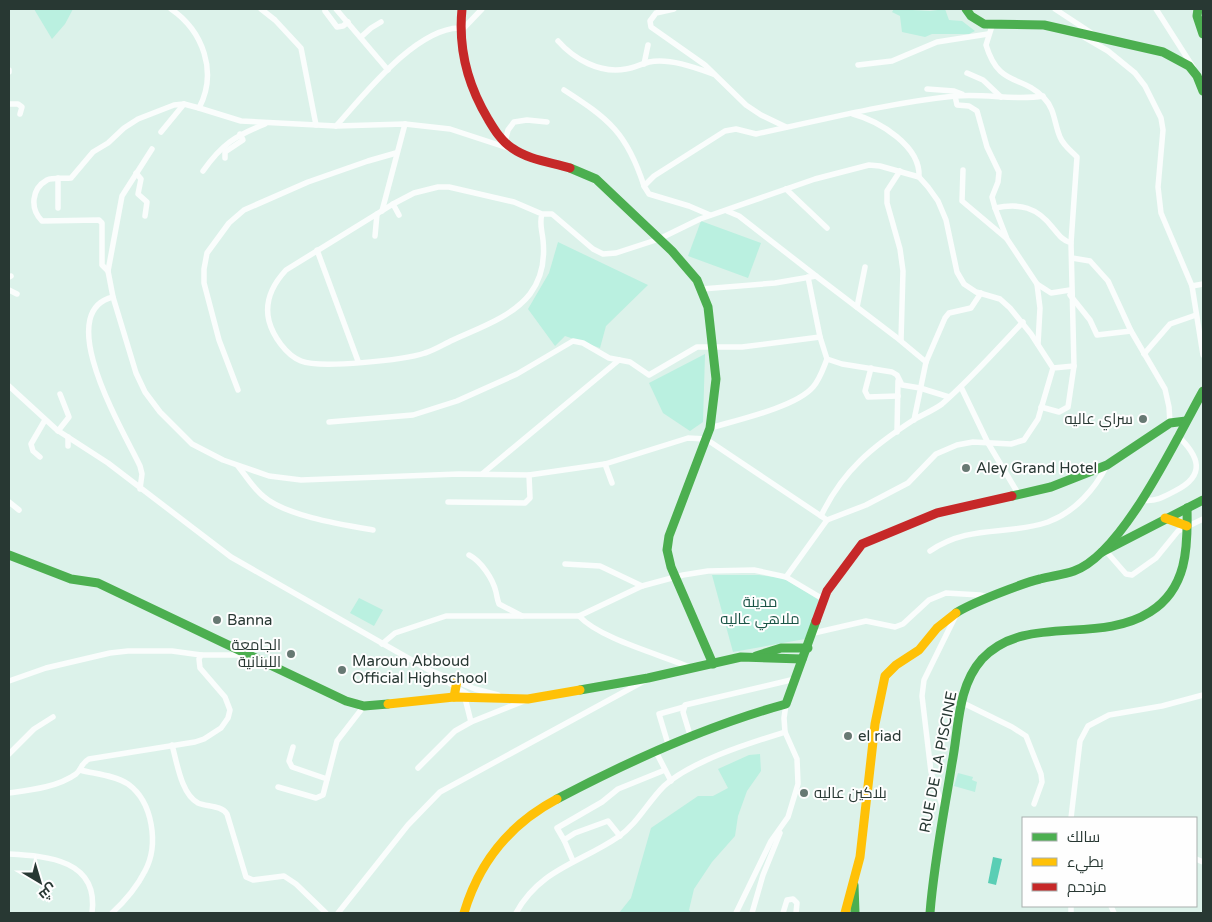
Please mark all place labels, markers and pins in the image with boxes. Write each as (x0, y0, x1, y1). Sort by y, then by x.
place label: سراي عاليه (1064, 410, 1133, 431)
marker: سراي عاليه (1137, 413, 1149, 425)
place label: Aley Grand Hotel (976, 459, 1097, 477)
marker: Aley Grand Hotel (960, 462, 972, 474)
place label: Banna (227, 611, 273, 629)
marker: Banna (211, 614, 223, 626)
place label: الجامعة اللبنانية (232, 636, 281, 671)
marker: الجامعة اللبنانية (285, 648, 297, 660)
place label: Maroun Abboud Official Highschool (352, 652, 487, 687)
marker: Maroun Abboud Official Highschool (336, 664, 348, 676)
place label: el riad (858, 727, 902, 745)
marker: el riad (842, 730, 854, 742)
place label: بلاكين عاليه (814, 784, 887, 803)
marker: بلاكين عاليه (798, 787, 810, 799)

